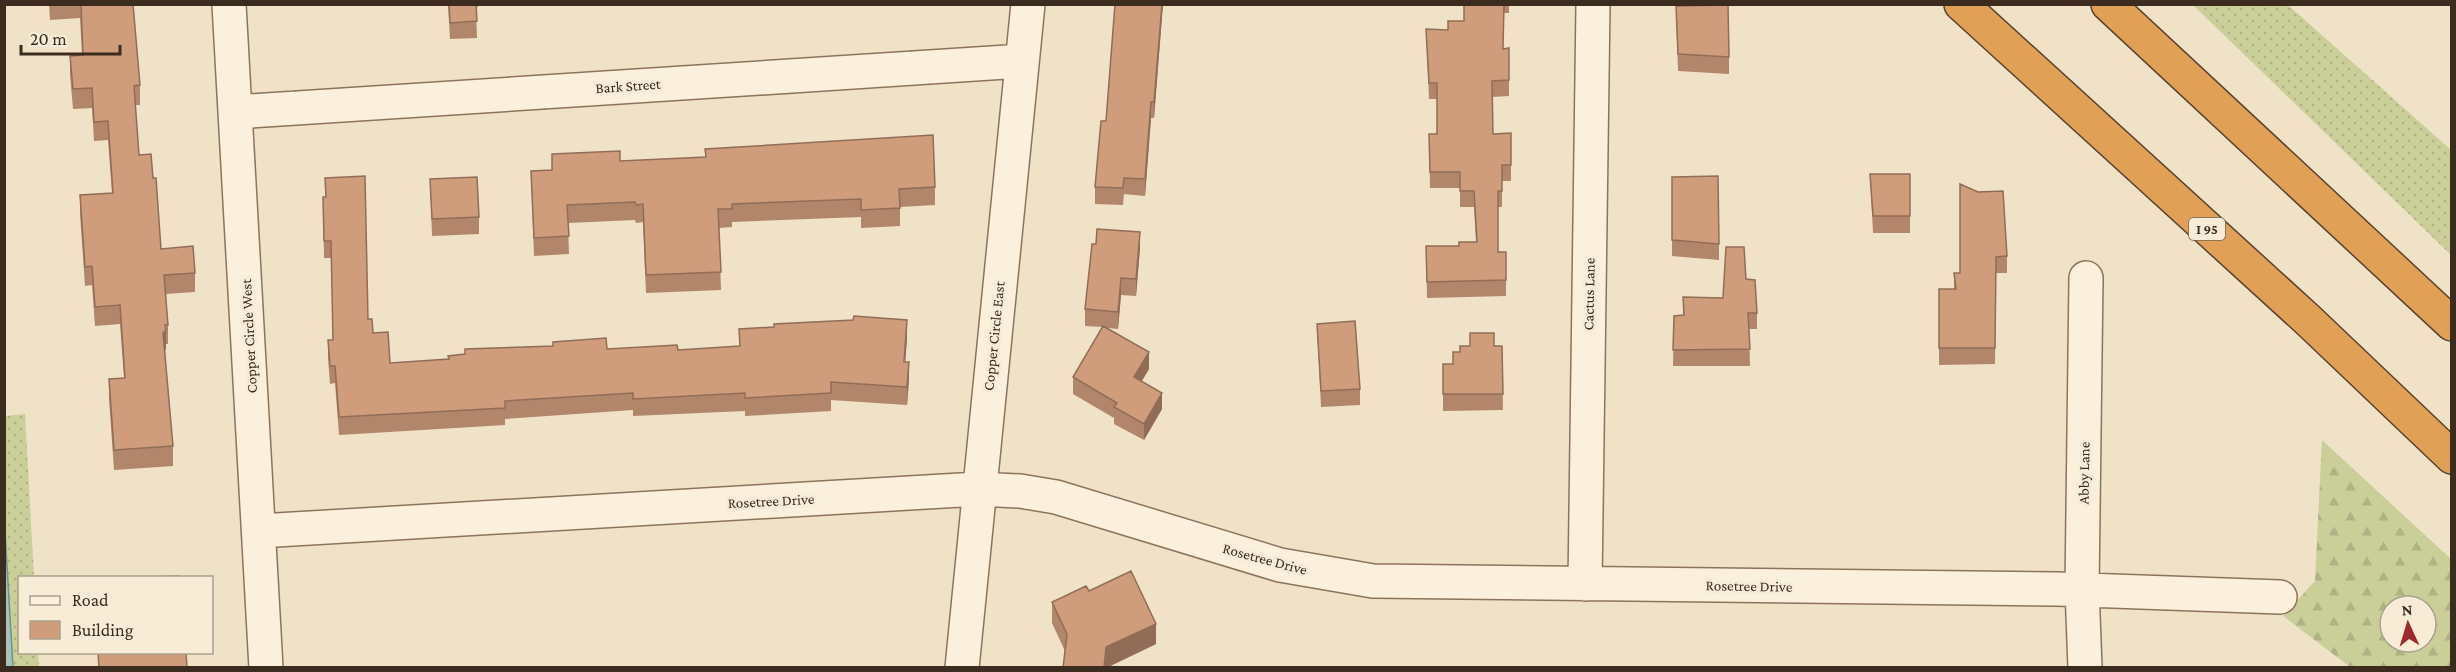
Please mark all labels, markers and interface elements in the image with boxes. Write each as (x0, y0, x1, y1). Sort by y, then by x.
scale bar (21, 18, 120, 56)
text: 20 m (30, 29, 67, 49)
street label: Bark Street (595, 76, 662, 96)
road number: I 95 (2189, 218, 2225, 240)
street label: Cactus Lane (1580, 257, 1598, 330)
street label: Copper Circle West (238, 277, 261, 394)
street label: Copper Circle East (980, 279, 1009, 392)
street label: Abby Lane (2075, 441, 2094, 504)
street label: Rosetree Drive (727, 491, 815, 511)
street label: Rosetree Drive (1221, 540, 1309, 578)
legend (18, 576, 213, 654)
street label: Rosetree Drive (1706, 577, 1793, 595)
text: Road (72, 590, 109, 610)
north arrow (2378, 594, 2438, 654)
text: N (2401, 601, 2413, 618)
text: Building (72, 620, 134, 640)

